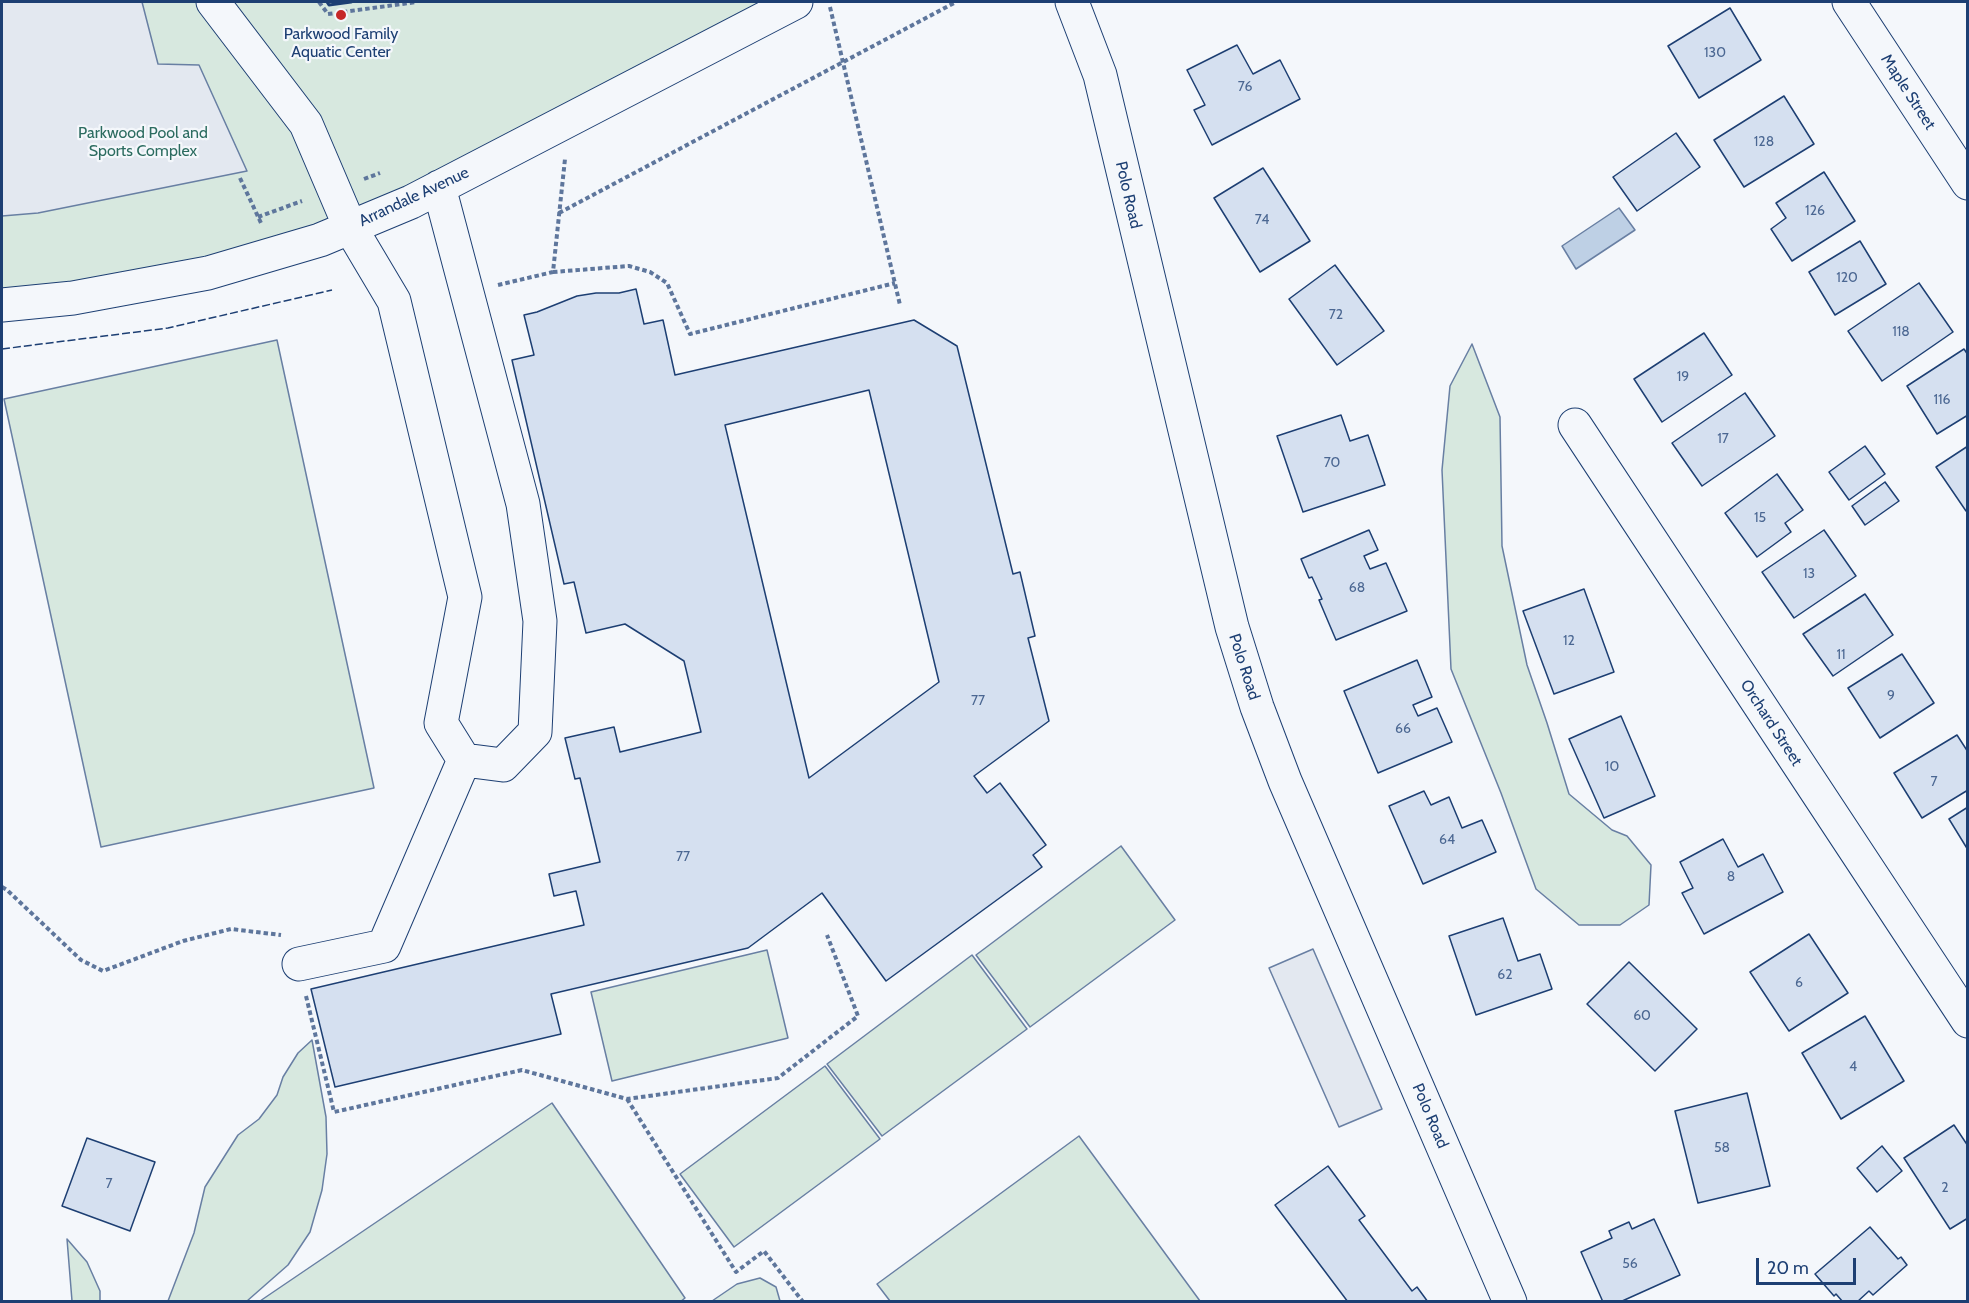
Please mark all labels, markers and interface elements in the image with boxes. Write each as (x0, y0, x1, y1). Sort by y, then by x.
marker: Parkwood Family Aquatic Center (334, 8, 348, 22)
place label: Parkwood Family Aquatic Center (284, 24, 398, 62)
house number: 130 (1704, 45, 1726, 61)
street label: Maple Street (1877, 51, 1939, 133)
house number: 76 (1238, 79, 1252, 95)
park label: Parkwood Pool and Sports Complex (78, 123, 208, 161)
house number: 128 (1754, 134, 1774, 150)
street label: Polo Road (1111, 159, 1145, 231)
street label: Arrandale Avenue (356, 163, 472, 231)
house number: 126 (1805, 203, 1825, 219)
house number: 74 (1255, 212, 1269, 228)
house number: 120 (1836, 270, 1858, 286)
house number: 72 (1329, 307, 1343, 323)
house number: 118 (1892, 324, 1910, 340)
house number: 19 (1677, 369, 1689, 385)
house number: 116 (1933, 392, 1951, 408)
house number: 17 (1717, 431, 1729, 447)
house number: 70 (1324, 455, 1340, 471)
house number: 15 (1754, 510, 1766, 526)
house number: 13 (1803, 566, 1815, 582)
house number: 68 (1349, 580, 1365, 596)
street label: Polo Road (1224, 631, 1264, 703)
house number: 12 (1563, 633, 1575, 649)
house number: 11 (1836, 647, 1846, 663)
street label: Orchard Street (1736, 676, 1806, 770)
house number: 9 (1887, 688, 1895, 704)
house number: 77 (971, 693, 985, 709)
house number: 66 (1395, 721, 1411, 737)
house number: 10 (1605, 759, 1619, 775)
house number: 7 (1930, 774, 1938, 790)
house number: 64 (1439, 832, 1455, 848)
house number: 77 (676, 849, 690, 865)
house number: 8 (1727, 869, 1735, 885)
house number: 62 (1497, 967, 1513, 983)
house number: 6 (1795, 975, 1803, 991)
house number: 60 (1633, 1008, 1651, 1024)
house number: 4 (1849, 1059, 1857, 1075)
street label: Polo Road (1408, 1081, 1452, 1151)
house number: 58 (1714, 1140, 1730, 1156)
house number: 7 (105, 1176, 113, 1192)
house number: 2 (1941, 1180, 1949, 1196)
scale bar (1759, 1246, 1860, 1284)
house number: 56 (1622, 1256, 1638, 1272)
text: 20 m (1767, 1257, 1809, 1279)

